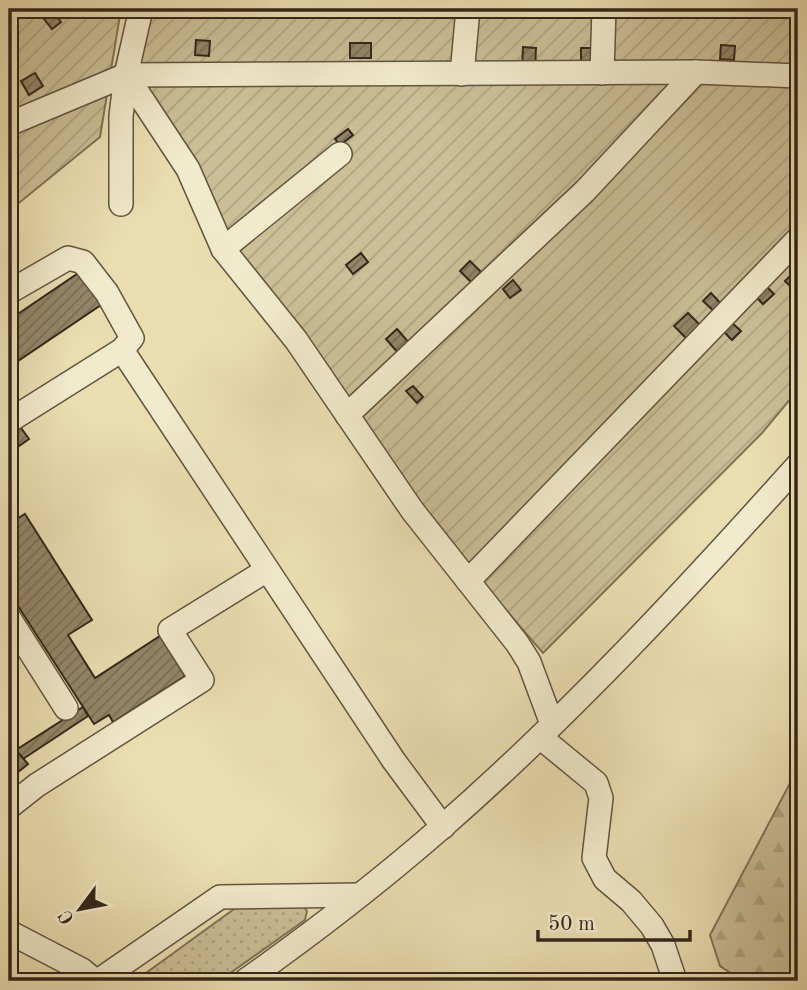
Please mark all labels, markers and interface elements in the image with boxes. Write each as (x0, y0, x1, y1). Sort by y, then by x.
north arrow (46, 874, 116, 944)
scale bar (538, 899, 690, 943)
text: С (56, 906, 79, 927)
text: 50 m (548, 914, 595, 935)

